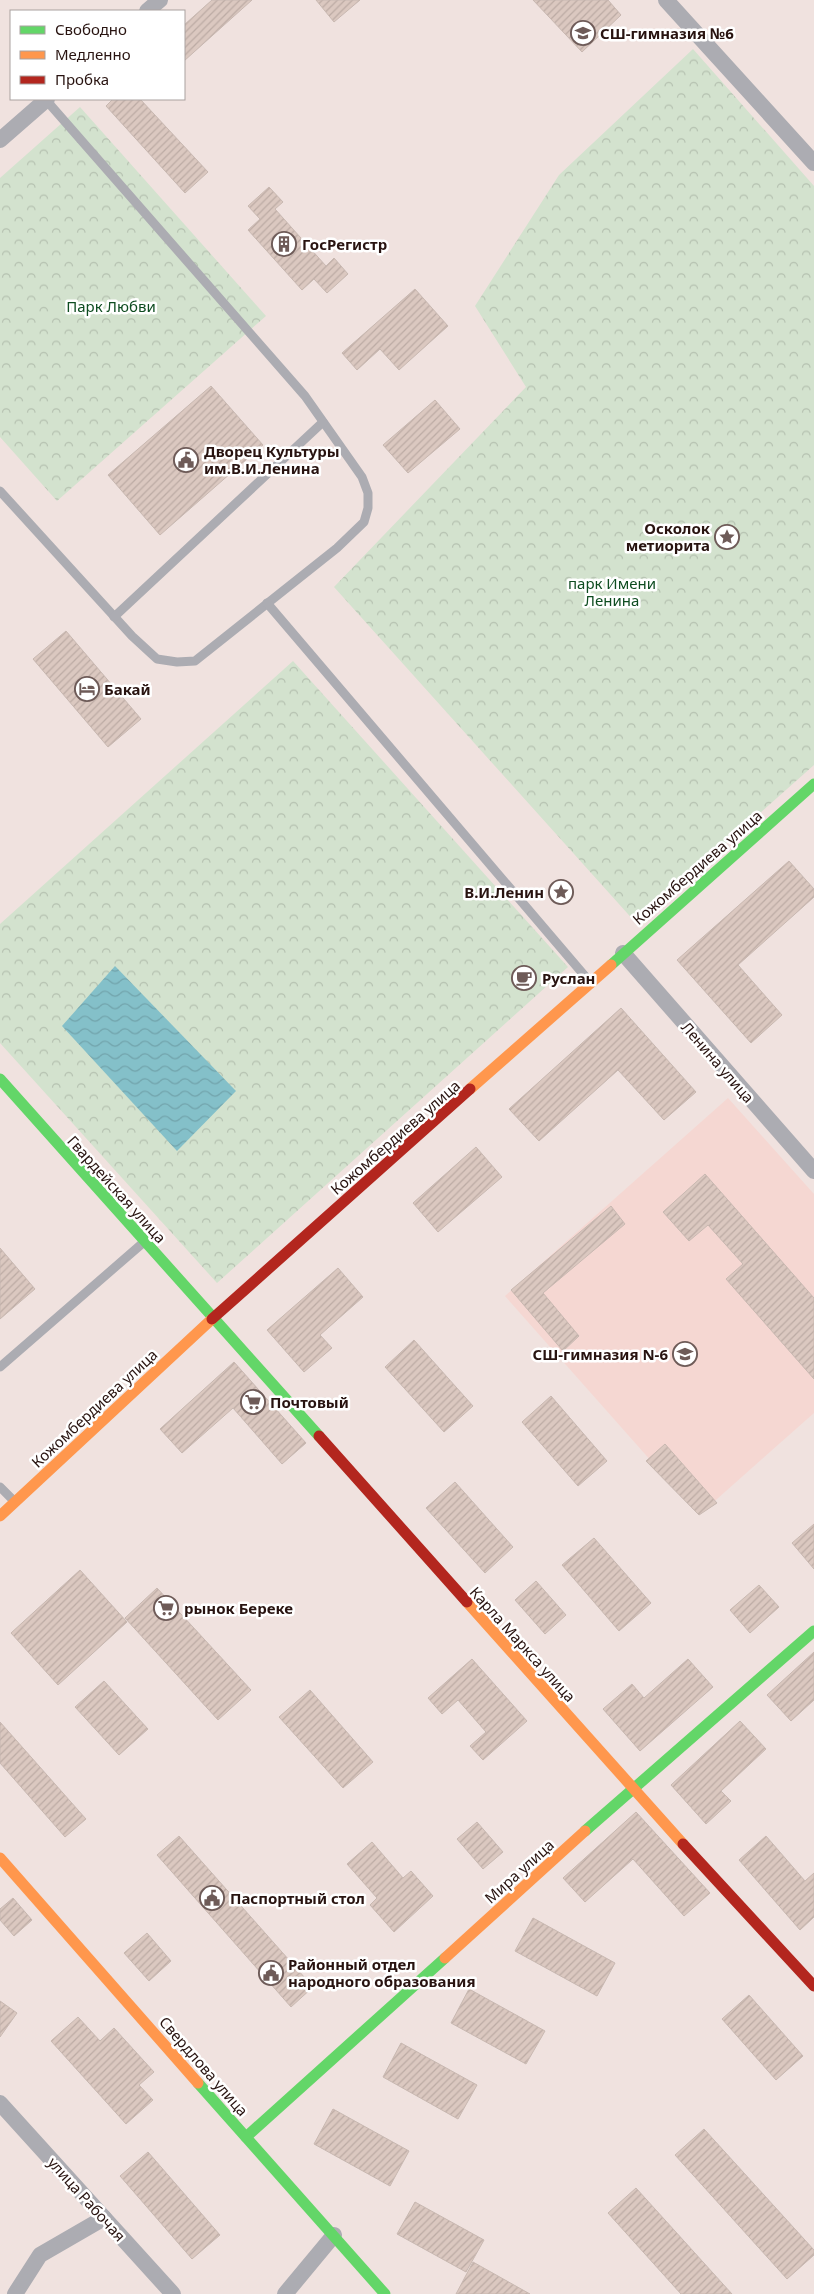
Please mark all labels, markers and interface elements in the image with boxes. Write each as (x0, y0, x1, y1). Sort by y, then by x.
legend (10, 10, 185, 100)
text: Свободно (55, 19, 127, 39)
school or university icon: СШ-гимназия №6 (570, 20, 596, 46)
place label: СШ-гимназия №6 (600, 23, 734, 43)
text: Медленно (55, 44, 131, 64)
text: Пробка (55, 69, 109, 89)
building icon: ГосРегистр (271, 231, 297, 257)
place label: ГосРегистр (302, 234, 387, 254)
park label: Парк Любви (66, 296, 156, 316)
place label: Дворец Культуры им.В.И.Ленина (204, 441, 340, 478)
public building icon: Дворец Культуры им.В.И.Ленина (173, 447, 199, 473)
place label: Осколок метиорита (626, 518, 711, 555)
place icon: Осколок метиорита (714, 524, 740, 550)
park label: парк Имени Ленина (568, 573, 656, 610)
hotel icon: Бакай (74, 676, 100, 702)
place label: Бакай (104, 679, 151, 699)
street label: Кожомбердиева улица (628, 805, 766, 929)
place icon: В.И.Ленин (548, 879, 574, 905)
place label: В.И.Ленин (464, 882, 544, 902)
cafe icon: Руслан (511, 965, 537, 991)
place label: Руслан (542, 968, 595, 988)
street label: Ленина улица (677, 1017, 759, 1107)
street label: Кожомбердиева улица (326, 1075, 464, 1199)
street label: Гвардейская улица (63, 1131, 171, 1247)
school or university icon: СШ-гимназия N-6 (672, 1341, 698, 1367)
street label: Кожомбердиева улица (27, 1344, 161, 1472)
place label: СШ-гимназия N-6 (533, 1344, 668, 1364)
supermarket icon: Почтовый (240, 1389, 266, 1415)
place label: Почтовый (270, 1392, 349, 1412)
street label: Карла Маркса улица (466, 1582, 580, 1706)
supermarket icon: рынок Береке (153, 1595, 179, 1621)
place label: рынок Береке (184, 1598, 293, 1618)
street label: Мира улица (480, 1835, 558, 1907)
public building icon: Паспортный стол (199, 1885, 225, 1911)
place label: Паспортный стол (230, 1888, 365, 1908)
place label: Районный отдел народного образования (288, 1954, 475, 1991)
public building icon: Районный отдел народного образования (258, 1960, 284, 1986)
street label: Свердлова улица (155, 2012, 253, 2120)
street label: улица Рабочая (44, 2153, 130, 2245)

